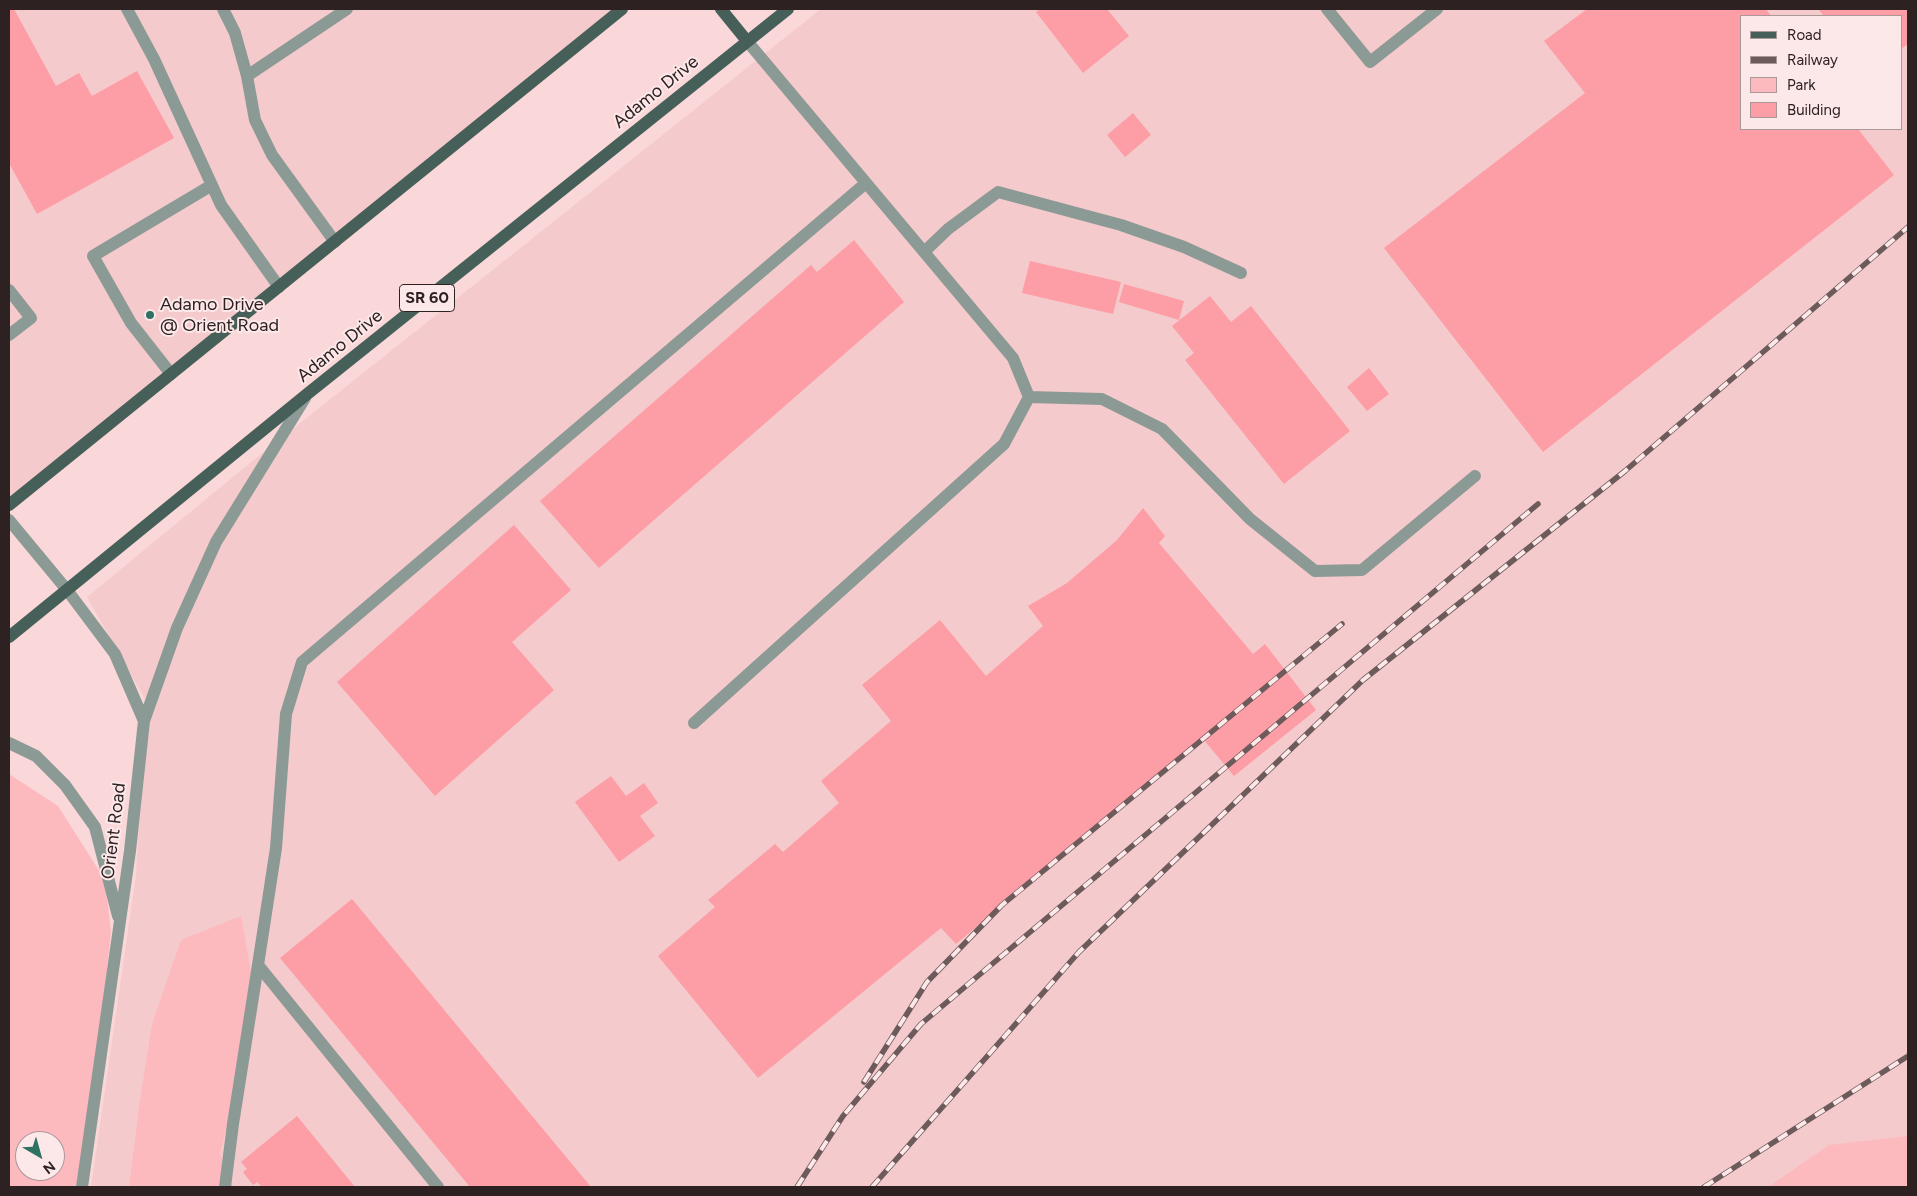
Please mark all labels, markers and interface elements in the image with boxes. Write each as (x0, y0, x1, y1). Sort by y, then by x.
legend (1740, 15, 1902, 130)
text: Road (1787, 26, 1822, 44)
street label: Adamo Drive (609, 51, 703, 133)
text: Railway (1787, 51, 1838, 69)
text: Park (1787, 76, 1816, 94)
text: Building (1787, 101, 1841, 119)
road number: SR 60 (400, 284, 454, 312)
place label: Adamo Drive @ Orient Road (160, 294, 279, 336)
street label: Adamo Drive (293, 305, 387, 387)
marker: Adamo Drive @ Orient Road (144, 309, 156, 321)
street label: Orient Road (97, 782, 131, 880)
north arrow (15, 1131, 65, 1181)
text: N (39, 1157, 58, 1177)

